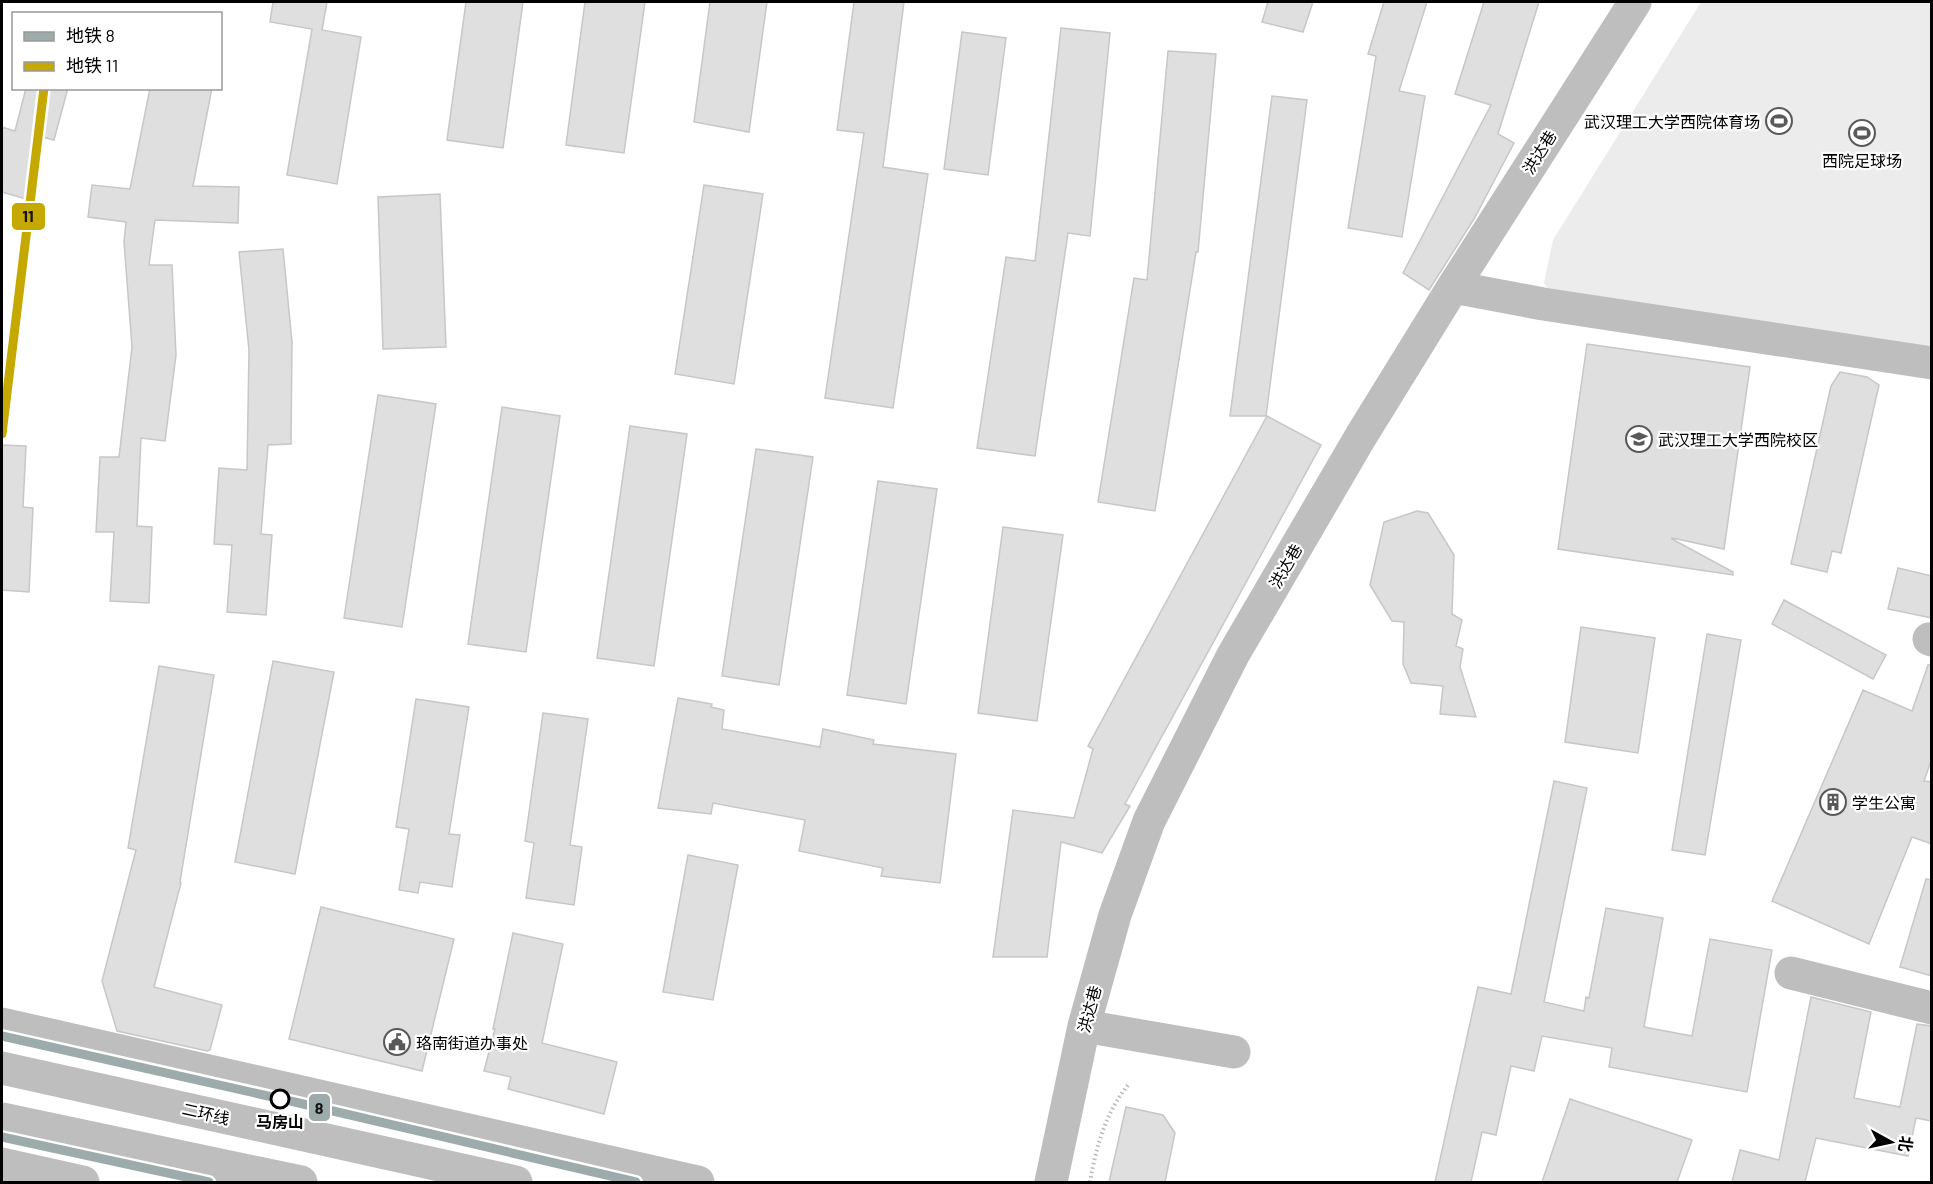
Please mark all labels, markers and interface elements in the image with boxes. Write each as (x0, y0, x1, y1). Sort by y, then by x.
legend (12, 12, 222, 90)
text: 地铁 8 (66, 24, 115, 46)
text: 地铁 11 (66, 54, 118, 76)
sports icon: 武汉理工大学西院体育场 (1764, 106, 1794, 136)
place label: 武汉理工大学西院体育场 (1584, 112, 1760, 131)
sports icon: 西院足球场 (1847, 118, 1877, 148)
street label: 洪达巷 (1518, 127, 1560, 177)
place label: 西院足球场 (1822, 151, 1902, 170)
line badge: 11 (11, 202, 46, 231)
text: 11 (22, 206, 34, 225)
school or university icon: 武汉理工大学西院校区 (1624, 424, 1654, 454)
place label: 武汉理工大学西院校区 (1658, 430, 1818, 449)
street label: 洪达巷 (1265, 540, 1305, 592)
building icon: 学生公寓 (1818, 787, 1848, 817)
place label: 学生公寓 (1852, 793, 1916, 812)
street label: 洪达巷 (1074, 983, 1104, 1035)
public building icon: 珞南街道办事处 (382, 1027, 412, 1057)
place label: 珞南街道办事处 (416, 1033, 528, 1052)
marker: 马房山 (270, 1089, 290, 1109)
line badge: 8 (308, 1093, 331, 1122)
street label: 二环线 (180, 1098, 232, 1128)
text: 8 (315, 1098, 324, 1117)
place label: 马房山 (256, 1112, 304, 1131)
north arrow (1861, 1112, 1921, 1172)
text: 北 (1896, 1135, 1917, 1153)

